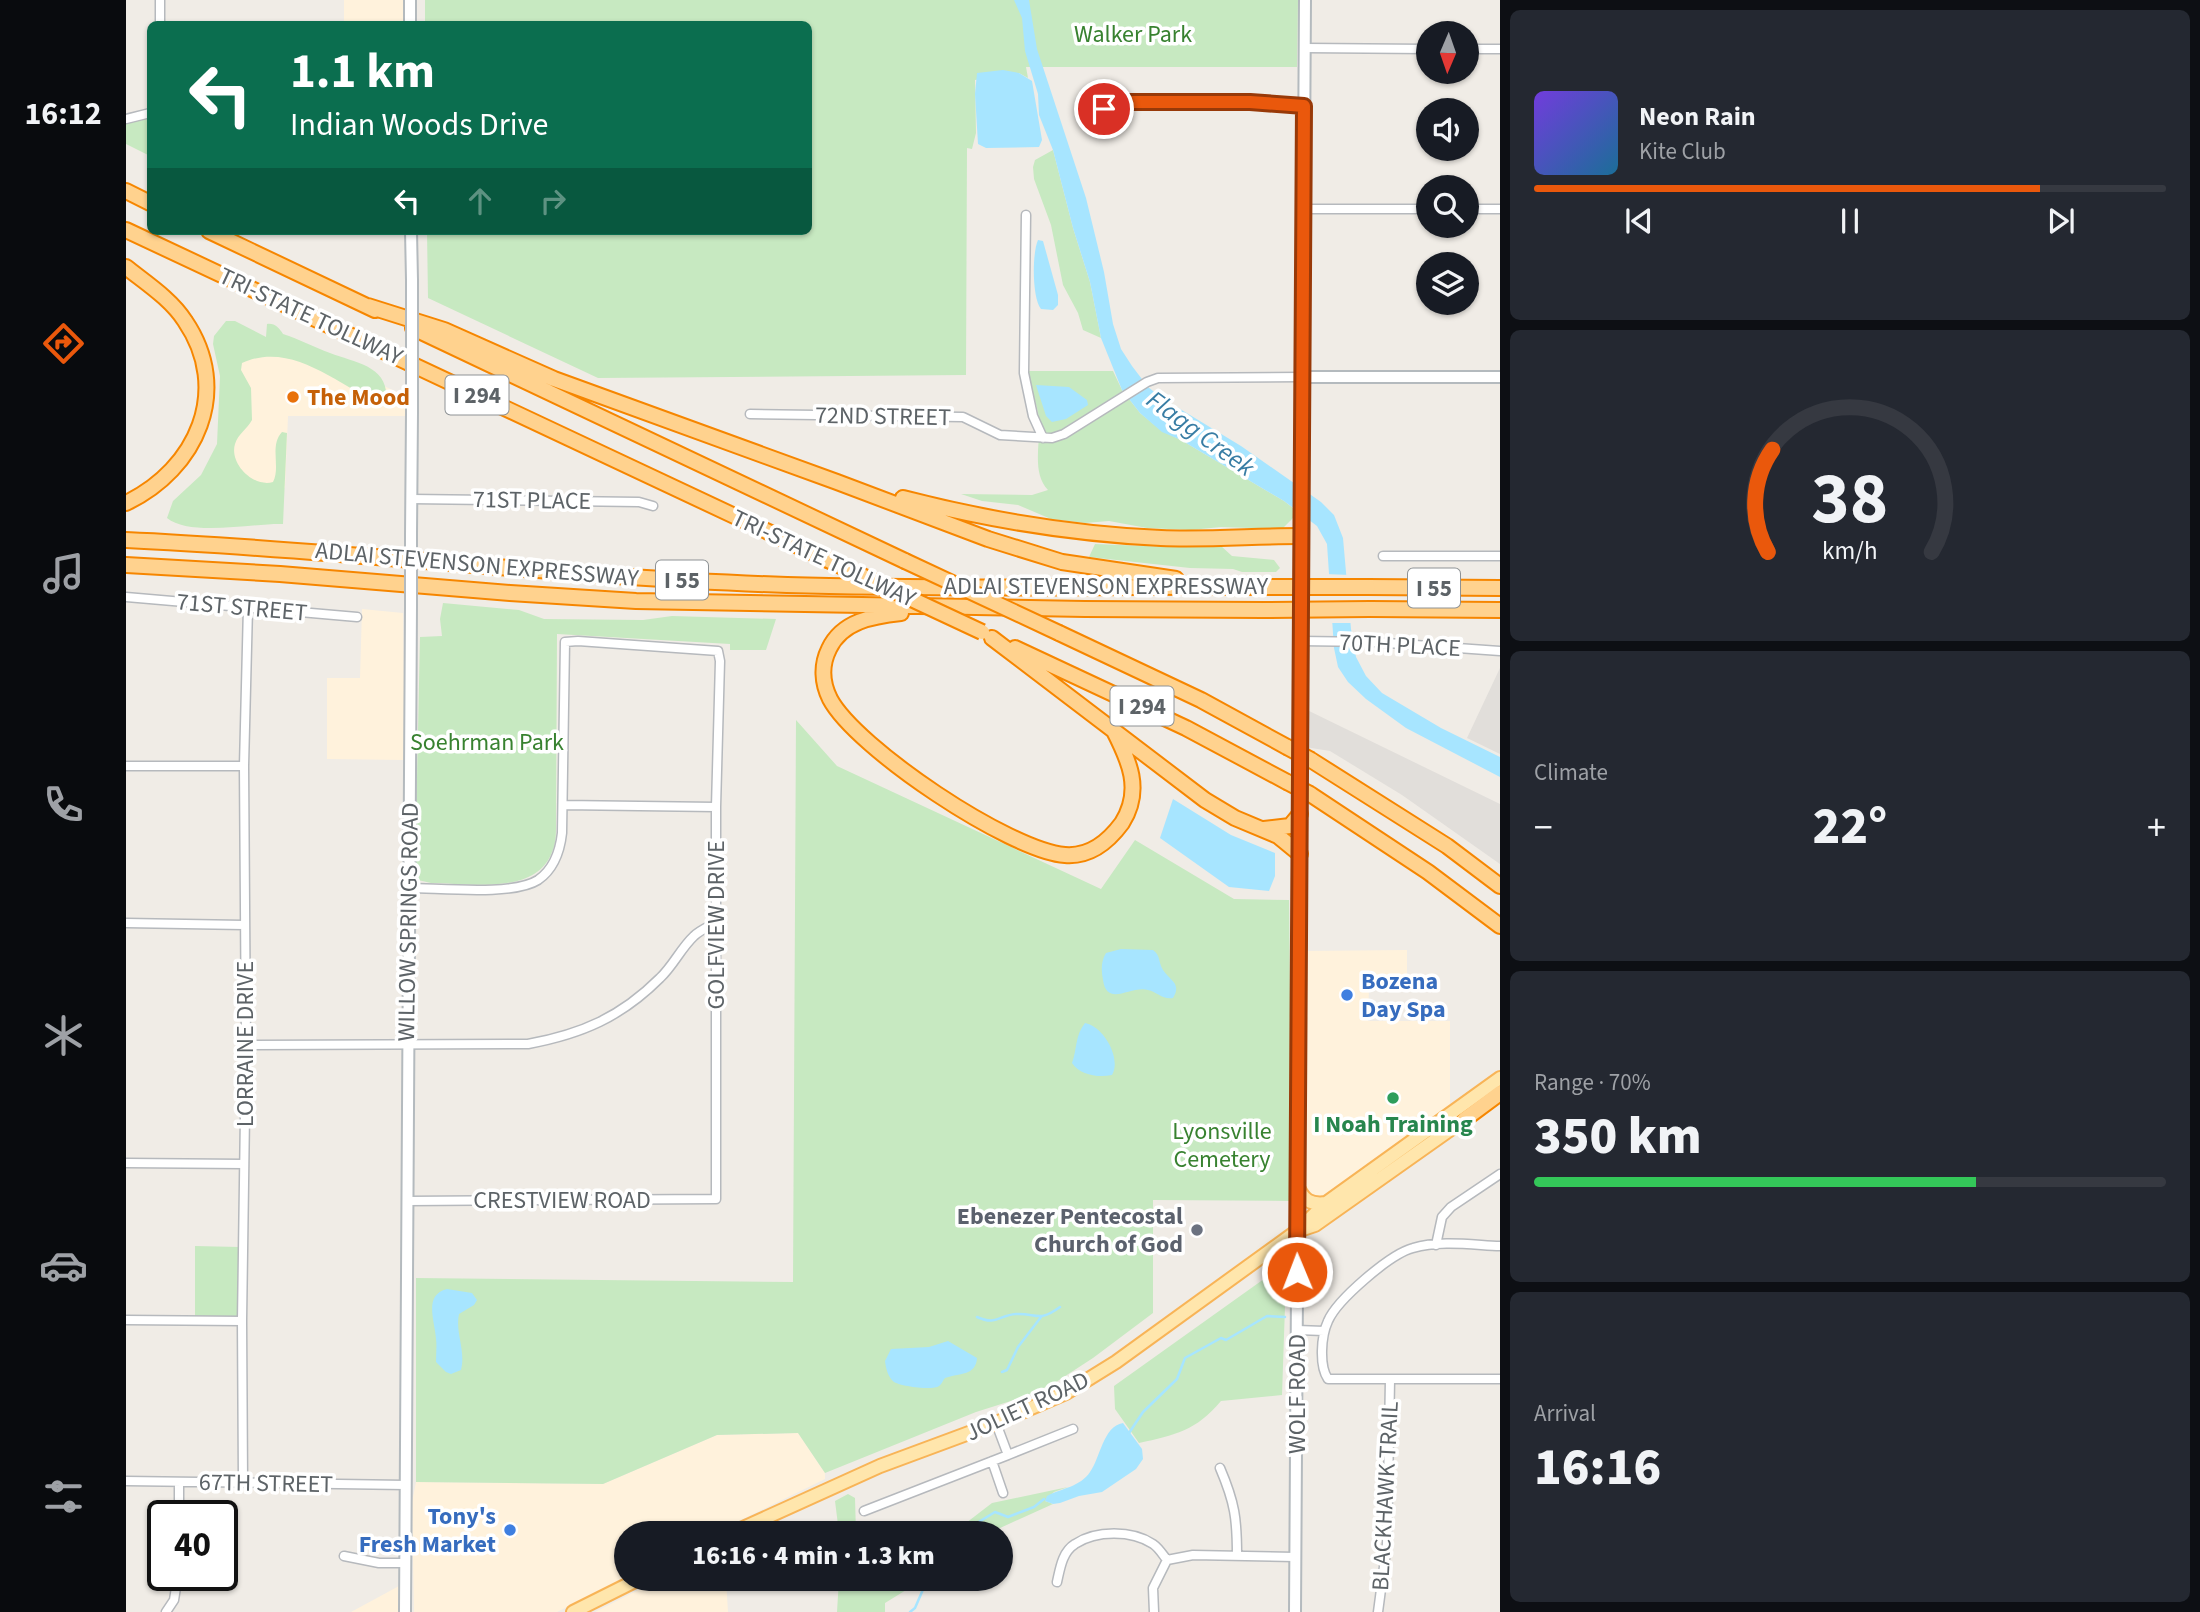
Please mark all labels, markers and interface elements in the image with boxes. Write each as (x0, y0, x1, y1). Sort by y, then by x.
park label: Walker Park (1074, 17, 1192, 52)
north arrow (1416, 21, 1479, 84)
map controls (1416, 21, 1479, 315)
text: 1.1 km (290, 37, 435, 107)
icon: left (175, 49, 266, 140)
pin (1074, 79, 1134, 139)
icon: arrive (1085, 90, 1123, 128)
text: 16:12 (24, 91, 102, 137)
button: sound (1416, 98, 1479, 161)
text: Neon Rain (1639, 98, 1756, 135)
text: Indian Woods Drive (290, 102, 548, 148)
text: Kite Club (1639, 135, 1726, 168)
button: search (1416, 175, 1479, 238)
icon: left (388, 182, 426, 220)
icon: ahead (461, 182, 499, 220)
icon: right (534, 182, 572, 220)
icon: previous (1620, 202, 1658, 240)
icon: pause (1831, 202, 1869, 240)
icon: next (2042, 202, 2080, 240)
button: layers (1416, 252, 1479, 315)
street label: TRI-STATE TOLLWAY (213, 258, 409, 375)
icon: directions (39, 319, 88, 368)
road number: I 294 (446, 376, 508, 414)
place label: The Mood (307, 380, 410, 415)
water label: Flagg Creek (1139, 381, 1263, 486)
marker: The Mood (285, 389, 301, 405)
street label: 72ND STREET (815, 398, 951, 435)
text: 38 (1812, 447, 1888, 551)
street label: 71ST PLACE (473, 482, 591, 519)
street label: TRI-STATE TOLLWAY (726, 500, 922, 617)
text: km/h (1822, 532, 1878, 568)
street label: ADLAI STEVENSON EXPRESSWAY (314, 533, 641, 596)
icon: music (39, 549, 88, 598)
road number: I 55 (656, 560, 708, 600)
road number: I 55 (1408, 568, 1460, 608)
street label: ADLAI STEVENSON EXPRESSWAY (944, 569, 1269, 604)
street label: 71ST STREET (175, 584, 309, 631)
street label: 70TH PLACE (1338, 625, 1462, 666)
road number: I 294 (1110, 686, 1174, 726)
park label: Soehrman Park (410, 725, 564, 760)
text: Climate (1534, 756, 1608, 789)
icon: phone (39, 780, 88, 829)
text: 22° (1813, 790, 1887, 864)
text: − (1534, 801, 1553, 855)
text: + (2147, 801, 2166, 855)
street label: WILLOW SPRINGS ROAD (389, 802, 428, 1042)
street label: GOLFVIEW DRIVE (699, 840, 734, 1010)
street label: LORRAINE DRIVE (228, 961, 263, 1127)
place label: Bozena Day Spa (1361, 964, 1446, 1027)
marker: Bozena Day Spa (1339, 987, 1355, 1003)
icon: climate (39, 1011, 88, 1060)
text: Range · 70% (1534, 1066, 1651, 1099)
marker: I Noah Training (1385, 1090, 1401, 1106)
text: 350 km (1534, 1100, 1702, 1174)
place label: I Noah Training (1313, 1107, 1473, 1142)
park label: Lyonsville Cemetery (1172, 1114, 1272, 1177)
street label: CRESTVIEW ROAD (473, 1183, 651, 1218)
place label: Ebenezer Pentecostal Church of God (957, 1199, 1183, 1262)
marker: Ebenezer Pentecostal Church of God (1189, 1222, 1205, 1238)
position arrow (1260, 1235, 1334, 1309)
icon: car (39, 1241, 88, 1290)
street label: WOLF ROAD (1280, 1334, 1315, 1454)
street label: JOLIET ROAD (960, 1363, 1095, 1450)
text: Arrival (1534, 1397, 1596, 1430)
street label: BLACKHAWK TRAIL (1363, 1400, 1408, 1592)
text: 16:16 (1534, 1431, 1661, 1505)
street label: 67TH STREET (199, 1465, 334, 1502)
icon: filters (39, 1472, 88, 1521)
place label: Tony's Fresh Market (359, 1499, 496, 1562)
speed limit sign: 40 (147, 1500, 238, 1591)
marker: Tony's Fresh Market (502, 1522, 518, 1538)
text: 16:16 · 4 min · 1.3 km (692, 1537, 935, 1574)

